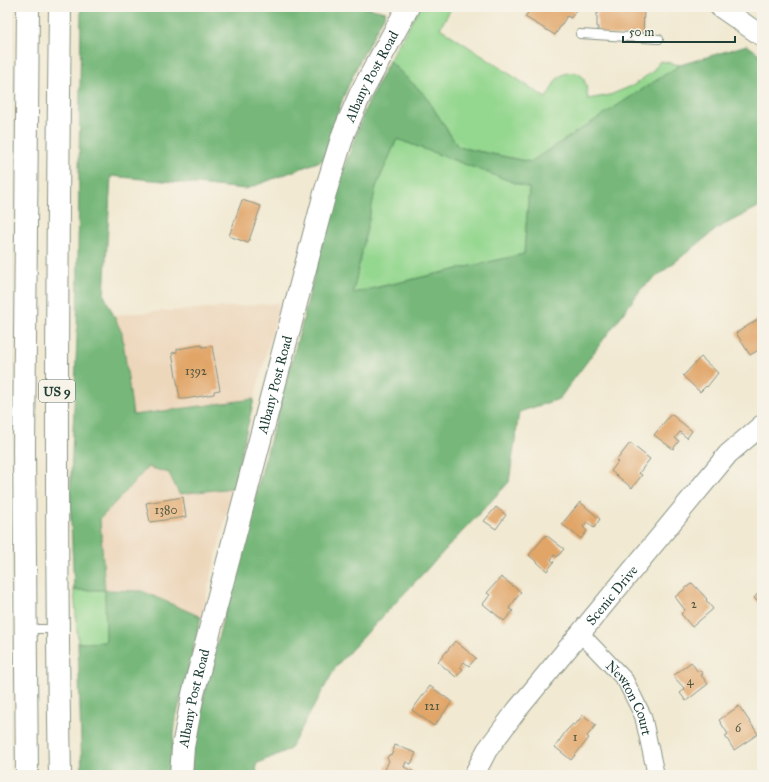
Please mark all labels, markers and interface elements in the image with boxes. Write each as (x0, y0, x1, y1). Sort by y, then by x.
scale bar (623, 18, 735, 44)
text: 50 m (629, 25, 654, 39)
street label: Albany Post Road (341, 28, 402, 126)
street label: Albany Post Road (254, 334, 296, 437)
house number: 1392 (185, 364, 207, 378)
road number: US 9 (39, 380, 75, 402)
house number: 1380 (155, 503, 177, 517)
street label: Scenic Drive (582, 562, 642, 629)
house number: 2 (691, 597, 697, 611)
street label: Albany Post Road (175, 647, 214, 750)
street label: Newton Court (602, 657, 655, 737)
house number: 4 (687, 674, 694, 688)
house number: 121 (424, 699, 440, 713)
house number: 6 (735, 721, 742, 735)
house number: 1 (573, 730, 578, 744)

